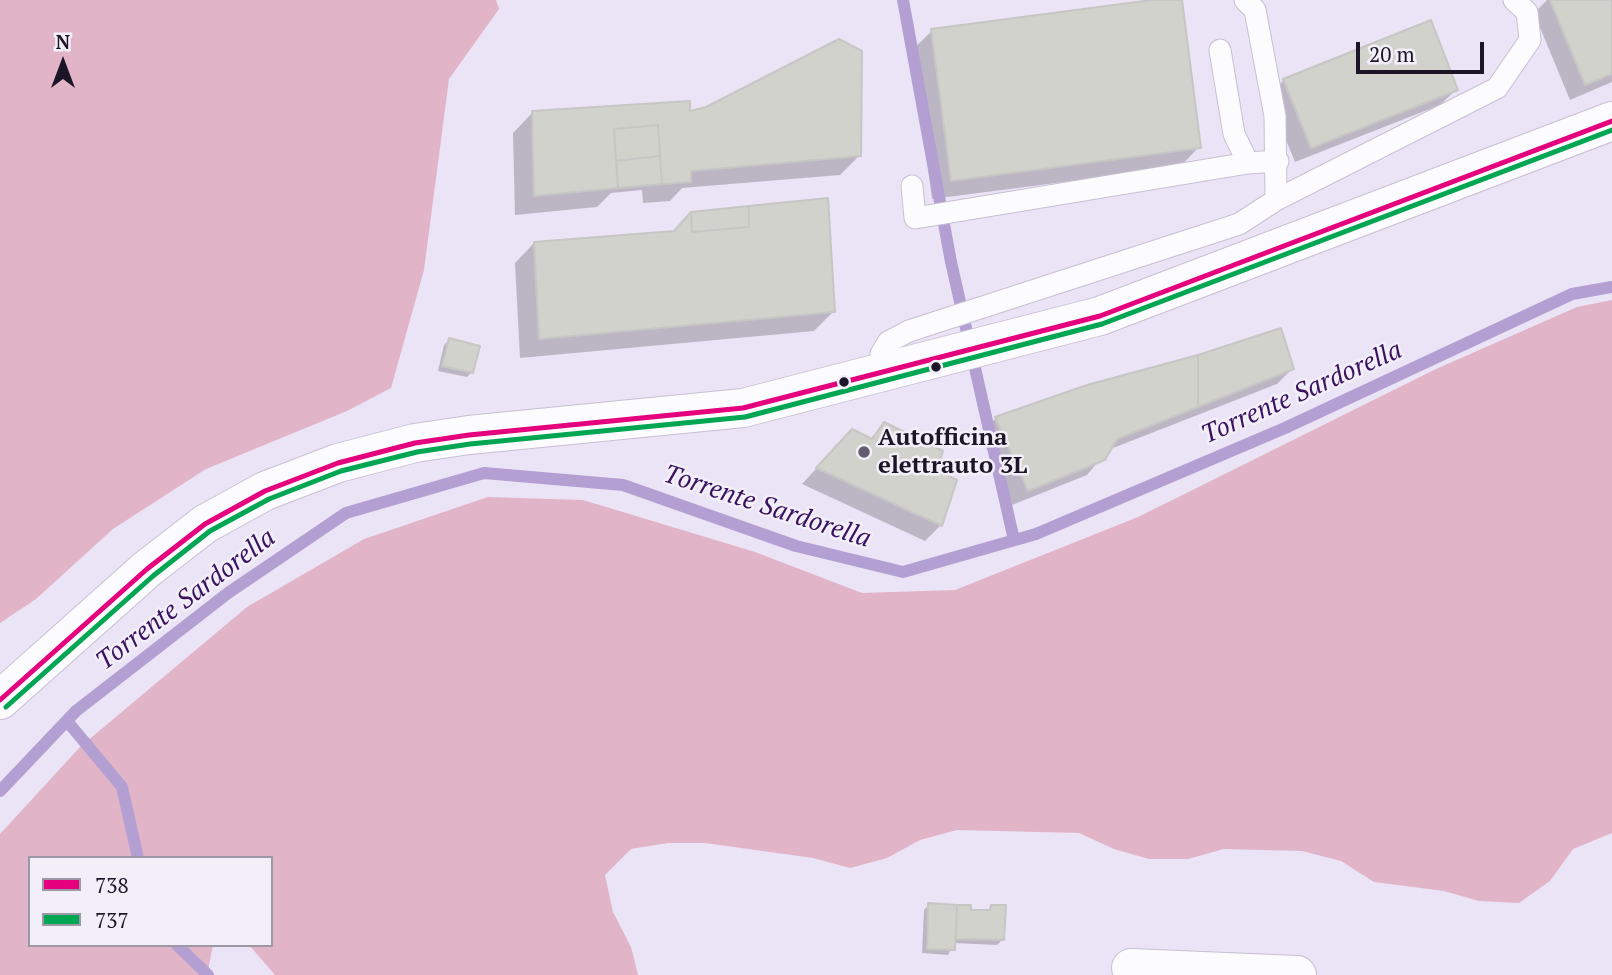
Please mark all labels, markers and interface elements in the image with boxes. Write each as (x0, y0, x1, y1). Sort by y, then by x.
north arrow (28, 28, 98, 98)
scale bar (1360, 28, 1488, 72)
text: N (56, 29, 70, 54)
text: 20 m (1369, 40, 1415, 68)
water label: Torrente Sardorella (1197, 335, 1407, 451)
unlabelled marker (929, 360, 943, 374)
unlabelled marker (837, 375, 851, 389)
place label: Autofficina elettrauto 3L (878, 424, 1027, 480)
marker: Autofficina elettrauto 3L (856, 444, 872, 460)
water label: Torrente Sardorella (659, 459, 875, 555)
water label: Torrente Sardorella (90, 523, 282, 677)
legend (28, 856, 273, 947)
text: 738 (95, 871, 129, 899)
text: 737 (95, 906, 129, 934)

